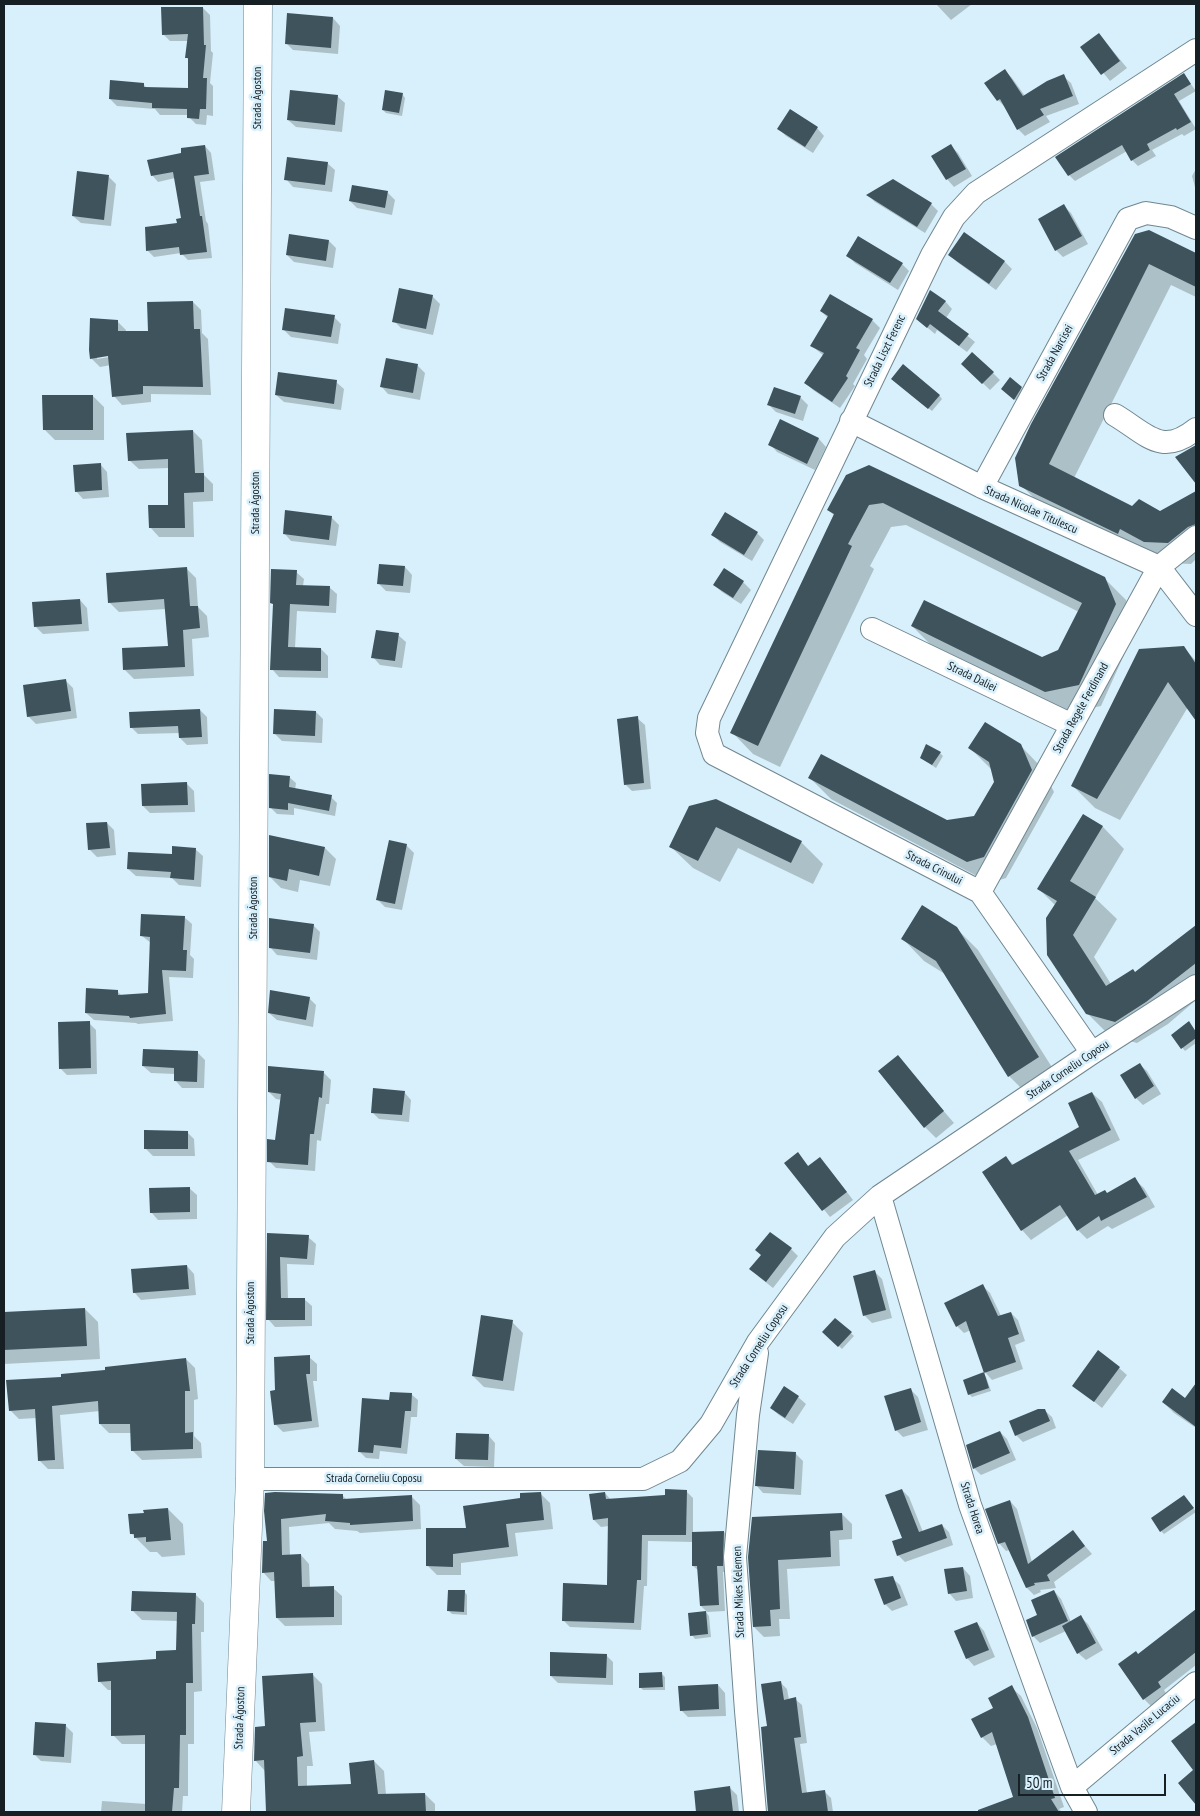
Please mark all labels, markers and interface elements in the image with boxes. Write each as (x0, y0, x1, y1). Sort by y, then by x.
street label: Strada Ágoston (251, 67, 265, 129)
street label: Strada Liszt Ferenc (861, 313, 909, 389)
street label: Strada Narcisei (1034, 322, 1076, 384)
street label: Strada Ágoston (249, 472, 263, 534)
street label: Strada Nicolae Titulescu (982, 483, 1080, 537)
street label: Strada Daliei (945, 659, 999, 695)
street label: Strada Regele Ferdinand (1050, 660, 1112, 756)
street label: Strada Crinului (903, 848, 965, 888)
street label: Strada Ágoston (247, 877, 261, 939)
street label: Strada Corneliu Coposu (1024, 1037, 1112, 1103)
street label: Strada Ágoston (244, 1282, 258, 1344)
street label: Strada Corneliu Coposu (727, 1302, 791, 1390)
street label: Strada Corneliu Coposu (326, 1472, 422, 1486)
street label: Strada Horea (957, 1480, 987, 1536)
street label: Strada Mikes Kelemen (730, 1546, 748, 1638)
street label: Strada Ágoston (232, 1686, 248, 1750)
street label: Strada Vasile Lucaciu (1107, 1692, 1183, 1758)
scale bar (1020, 1764, 1168, 1796)
text: 50 m (1026, 1773, 1052, 1792)

